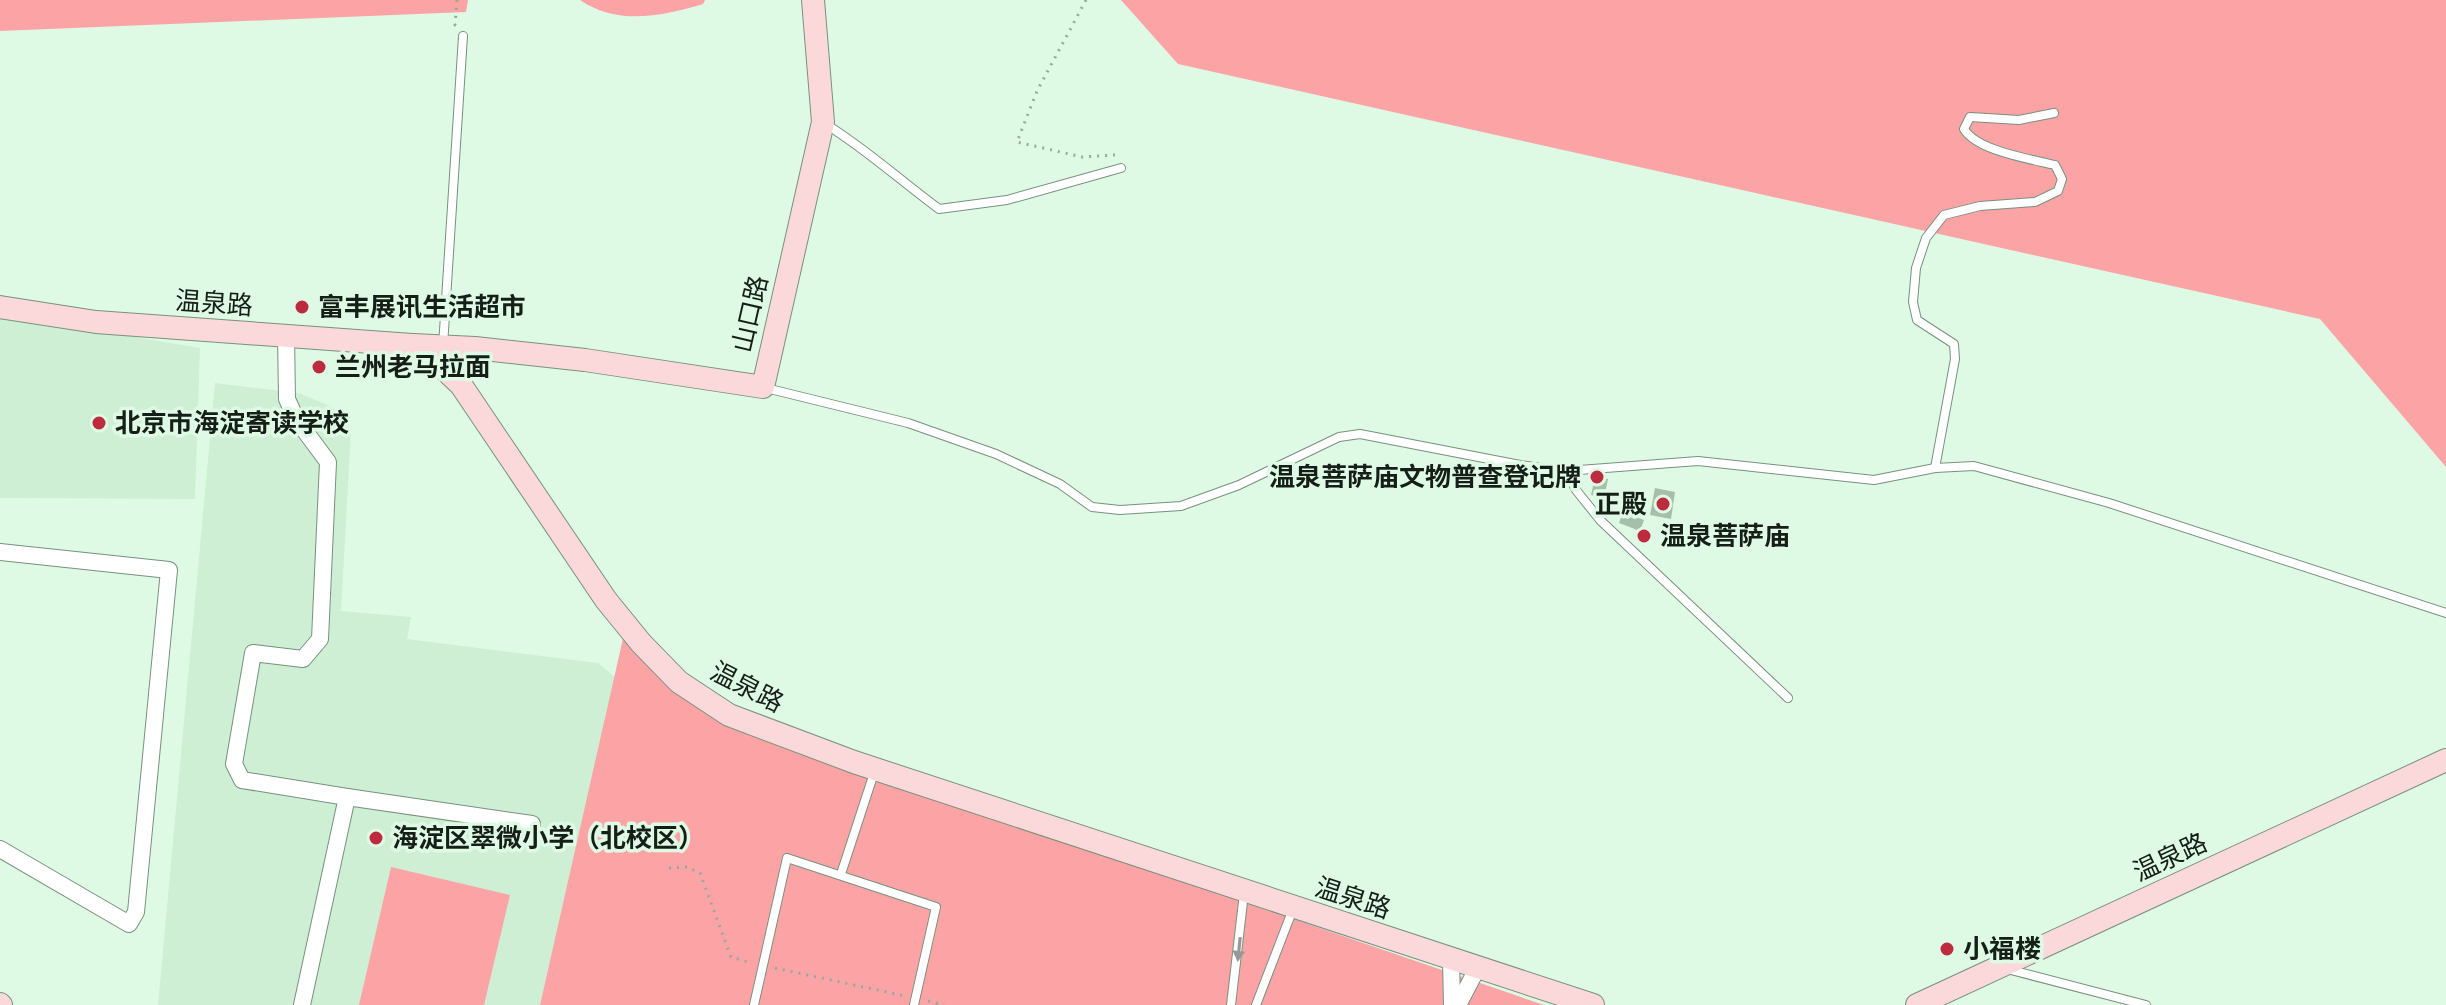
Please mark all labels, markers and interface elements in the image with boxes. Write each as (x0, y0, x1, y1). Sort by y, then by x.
street label: 山口路 (727, 273, 773, 355)
street label: 温泉路 (174, 285, 254, 321)
place label: 富丰展讯生活超市 (318, 292, 526, 322)
marker: 富丰展讯生活超市 (293, 298, 311, 316)
place label: 兰州老马拉面 (335, 352, 491, 382)
marker: 兰州老马拉面 (310, 358, 328, 376)
place label: 北京市海淀寄读学校 (115, 408, 349, 438)
marker: 北京市海淀寄读学校 (90, 414, 108, 432)
place label: 温泉菩萨庙文物普查登记牌 (1269, 462, 1581, 492)
marker: 温泉菩萨庙文物普查登记牌 (1588, 468, 1606, 486)
place label: 正殿 (1595, 489, 1647, 519)
marker: 正殿 (1654, 495, 1672, 513)
place label: 温泉菩萨庙 (1660, 521, 1790, 551)
marker: 温泉菩萨庙 (1635, 527, 1653, 545)
street label: 温泉路 (705, 656, 789, 718)
place label: 海淀区翠微小学（北校区） (392, 823, 704, 853)
street label: 温泉路 (2128, 827, 2212, 887)
marker: 海淀区翠微小学（北校区） (367, 829, 385, 847)
street label: 温泉路 (1311, 872, 1395, 924)
place label: 小福楼 (1963, 934, 2041, 964)
one-way arrow (1232, 937, 1245, 962)
marker: 小福楼 (1938, 940, 1956, 958)

